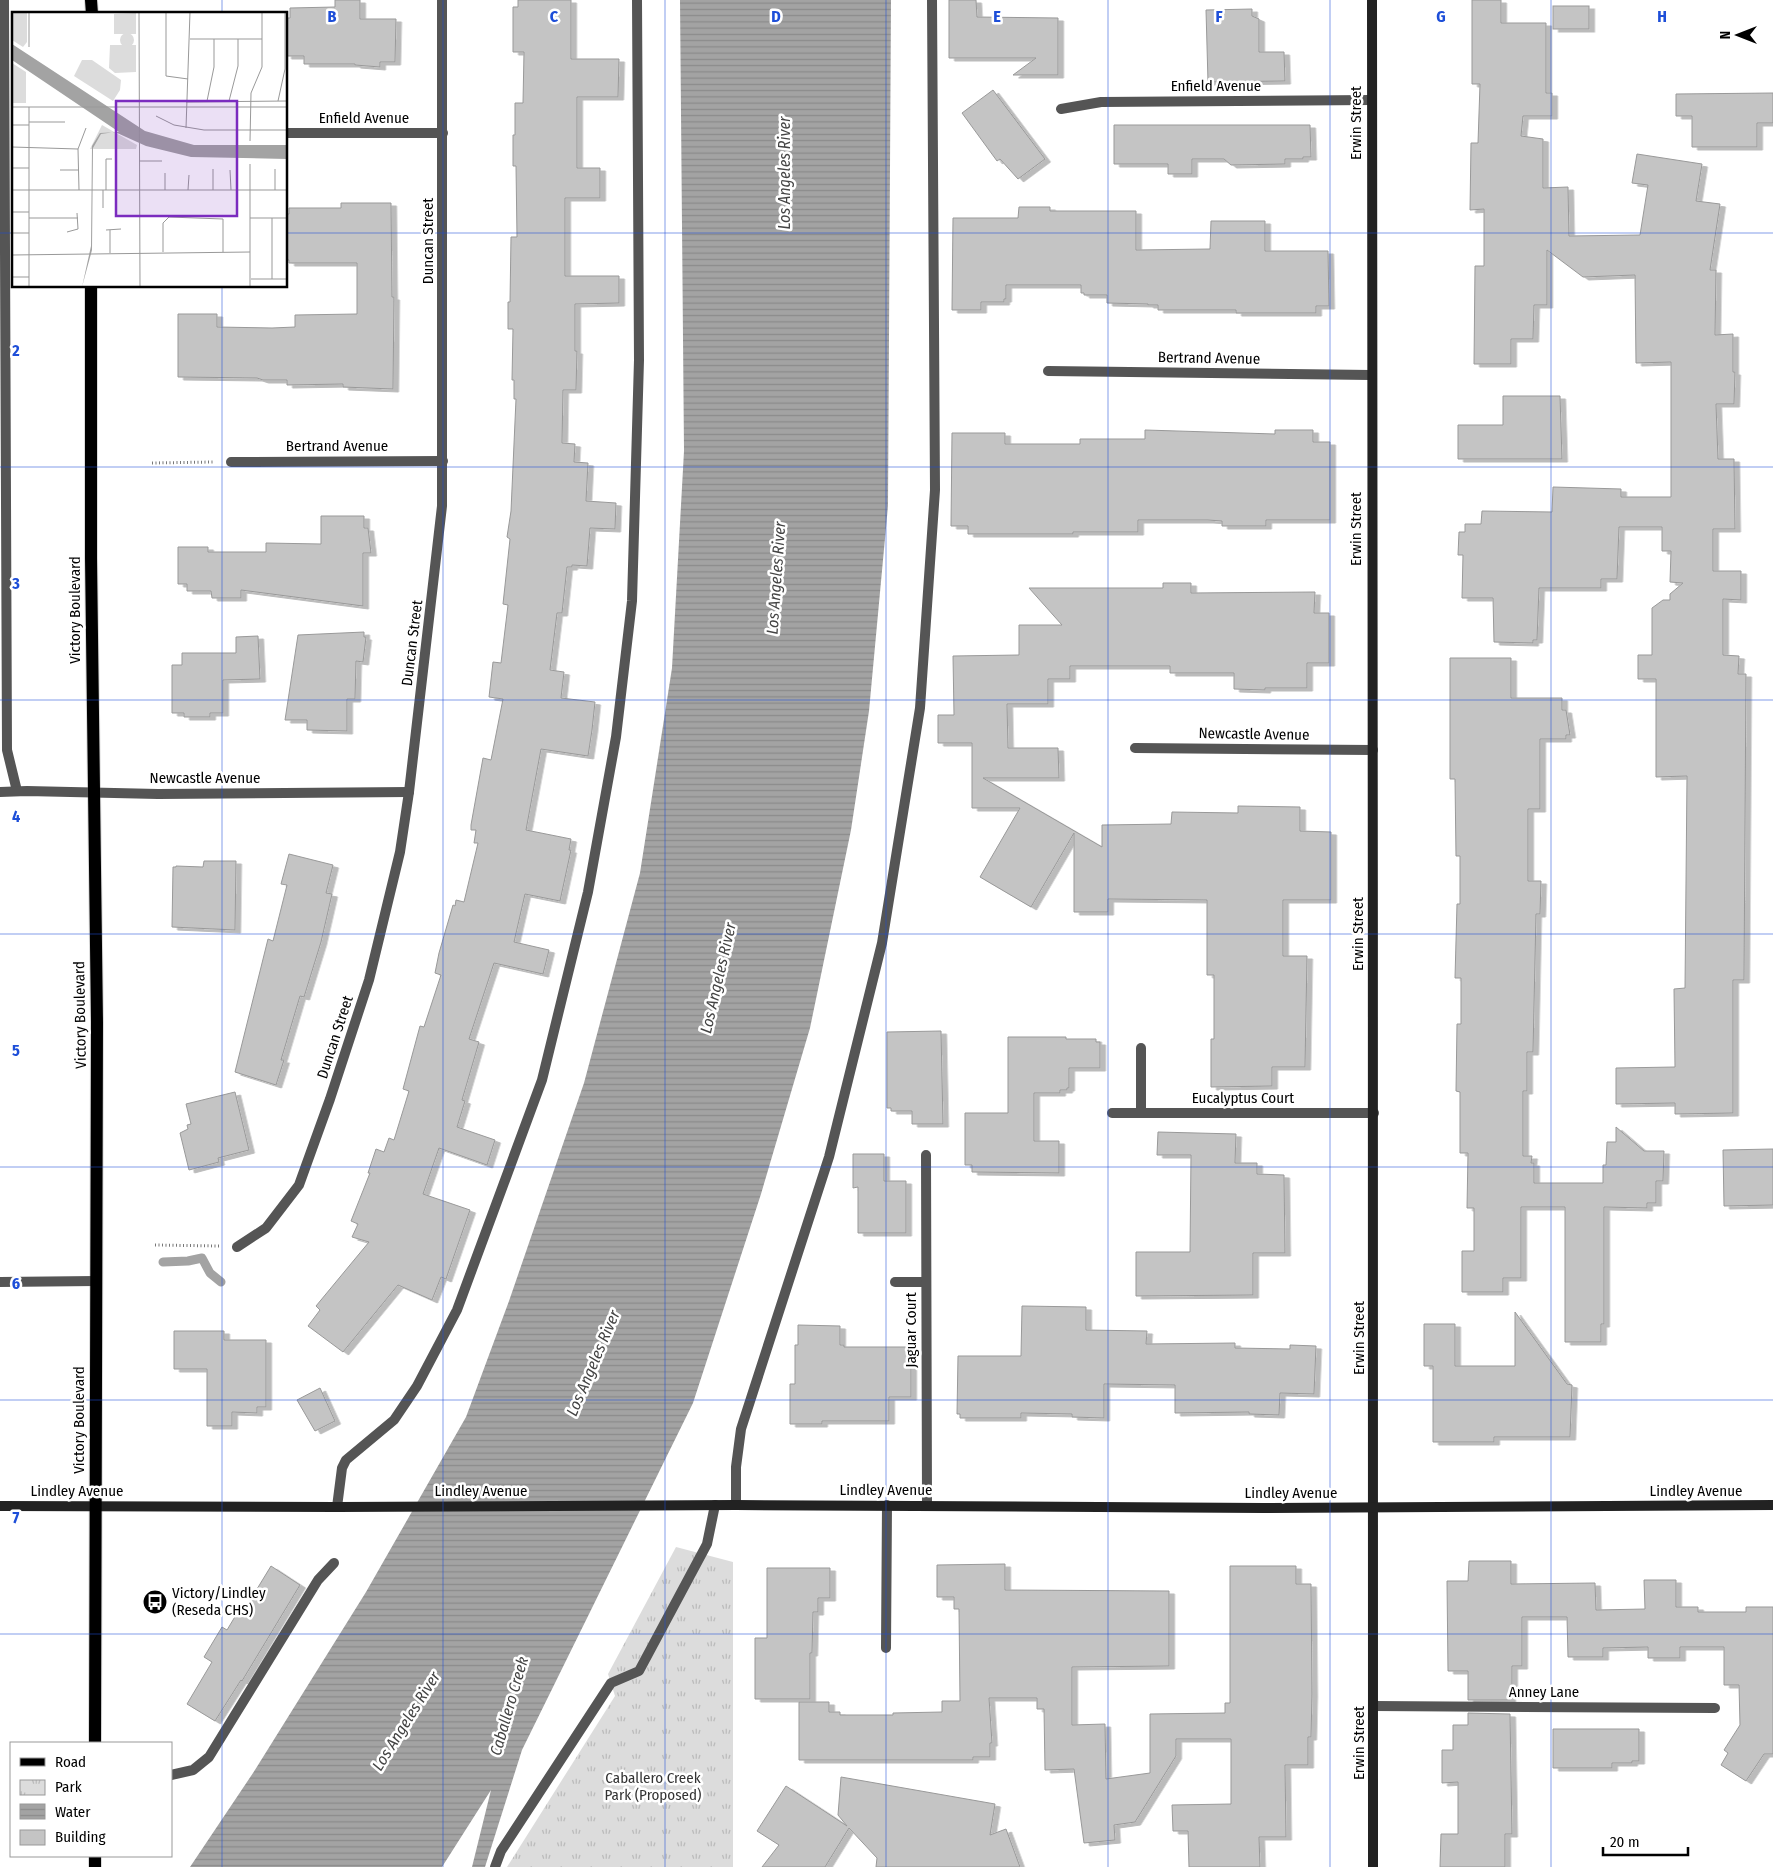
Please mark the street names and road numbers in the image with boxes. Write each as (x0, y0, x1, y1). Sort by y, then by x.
street label: Enfield Avenue (1171, 77, 1261, 95)
street label: Erwin Street (1347, 86, 1365, 160)
street label: Enfield Avenue (319, 109, 409, 127)
street label: Duncan Street (419, 198, 437, 284)
street label: Bertrand Avenue (1158, 348, 1260, 368)
street label: Bertrand Avenue (286, 437, 388, 455)
street label: Erwin Street (1347, 492, 1365, 566)
street label: Victory Boulevard (66, 556, 84, 664)
street label: Duncan Street (398, 599, 426, 687)
street label: Newcastle Avenue (1198, 724, 1310, 744)
street label: Newcastle Avenue (150, 769, 260, 787)
street label: Erwin Street (1349, 897, 1367, 971)
street label: Victory Boulevard (70, 961, 90, 1069)
street label: Duncan Street (313, 993, 357, 1081)
street label: Eucalyptus Court (1192, 1089, 1294, 1107)
street label: Jaguar Court (902, 1292, 920, 1368)
street label: Erwin Street (1350, 1301, 1368, 1375)
street label: Victory Boulevard (70, 1366, 88, 1474)
street label: Lindley Avenue (840, 1481, 932, 1499)
street label: Lindley Avenue (31, 1482, 123, 1500)
street label: Lindley Avenue (435, 1482, 527, 1500)
street label: Lindley Avenue (1650, 1482, 1742, 1500)
street label: Lindley Avenue (1245, 1484, 1337, 1502)
street label: Anney Lane (1509, 1683, 1579, 1701)
street label: Erwin Street (1350, 1706, 1368, 1780)

